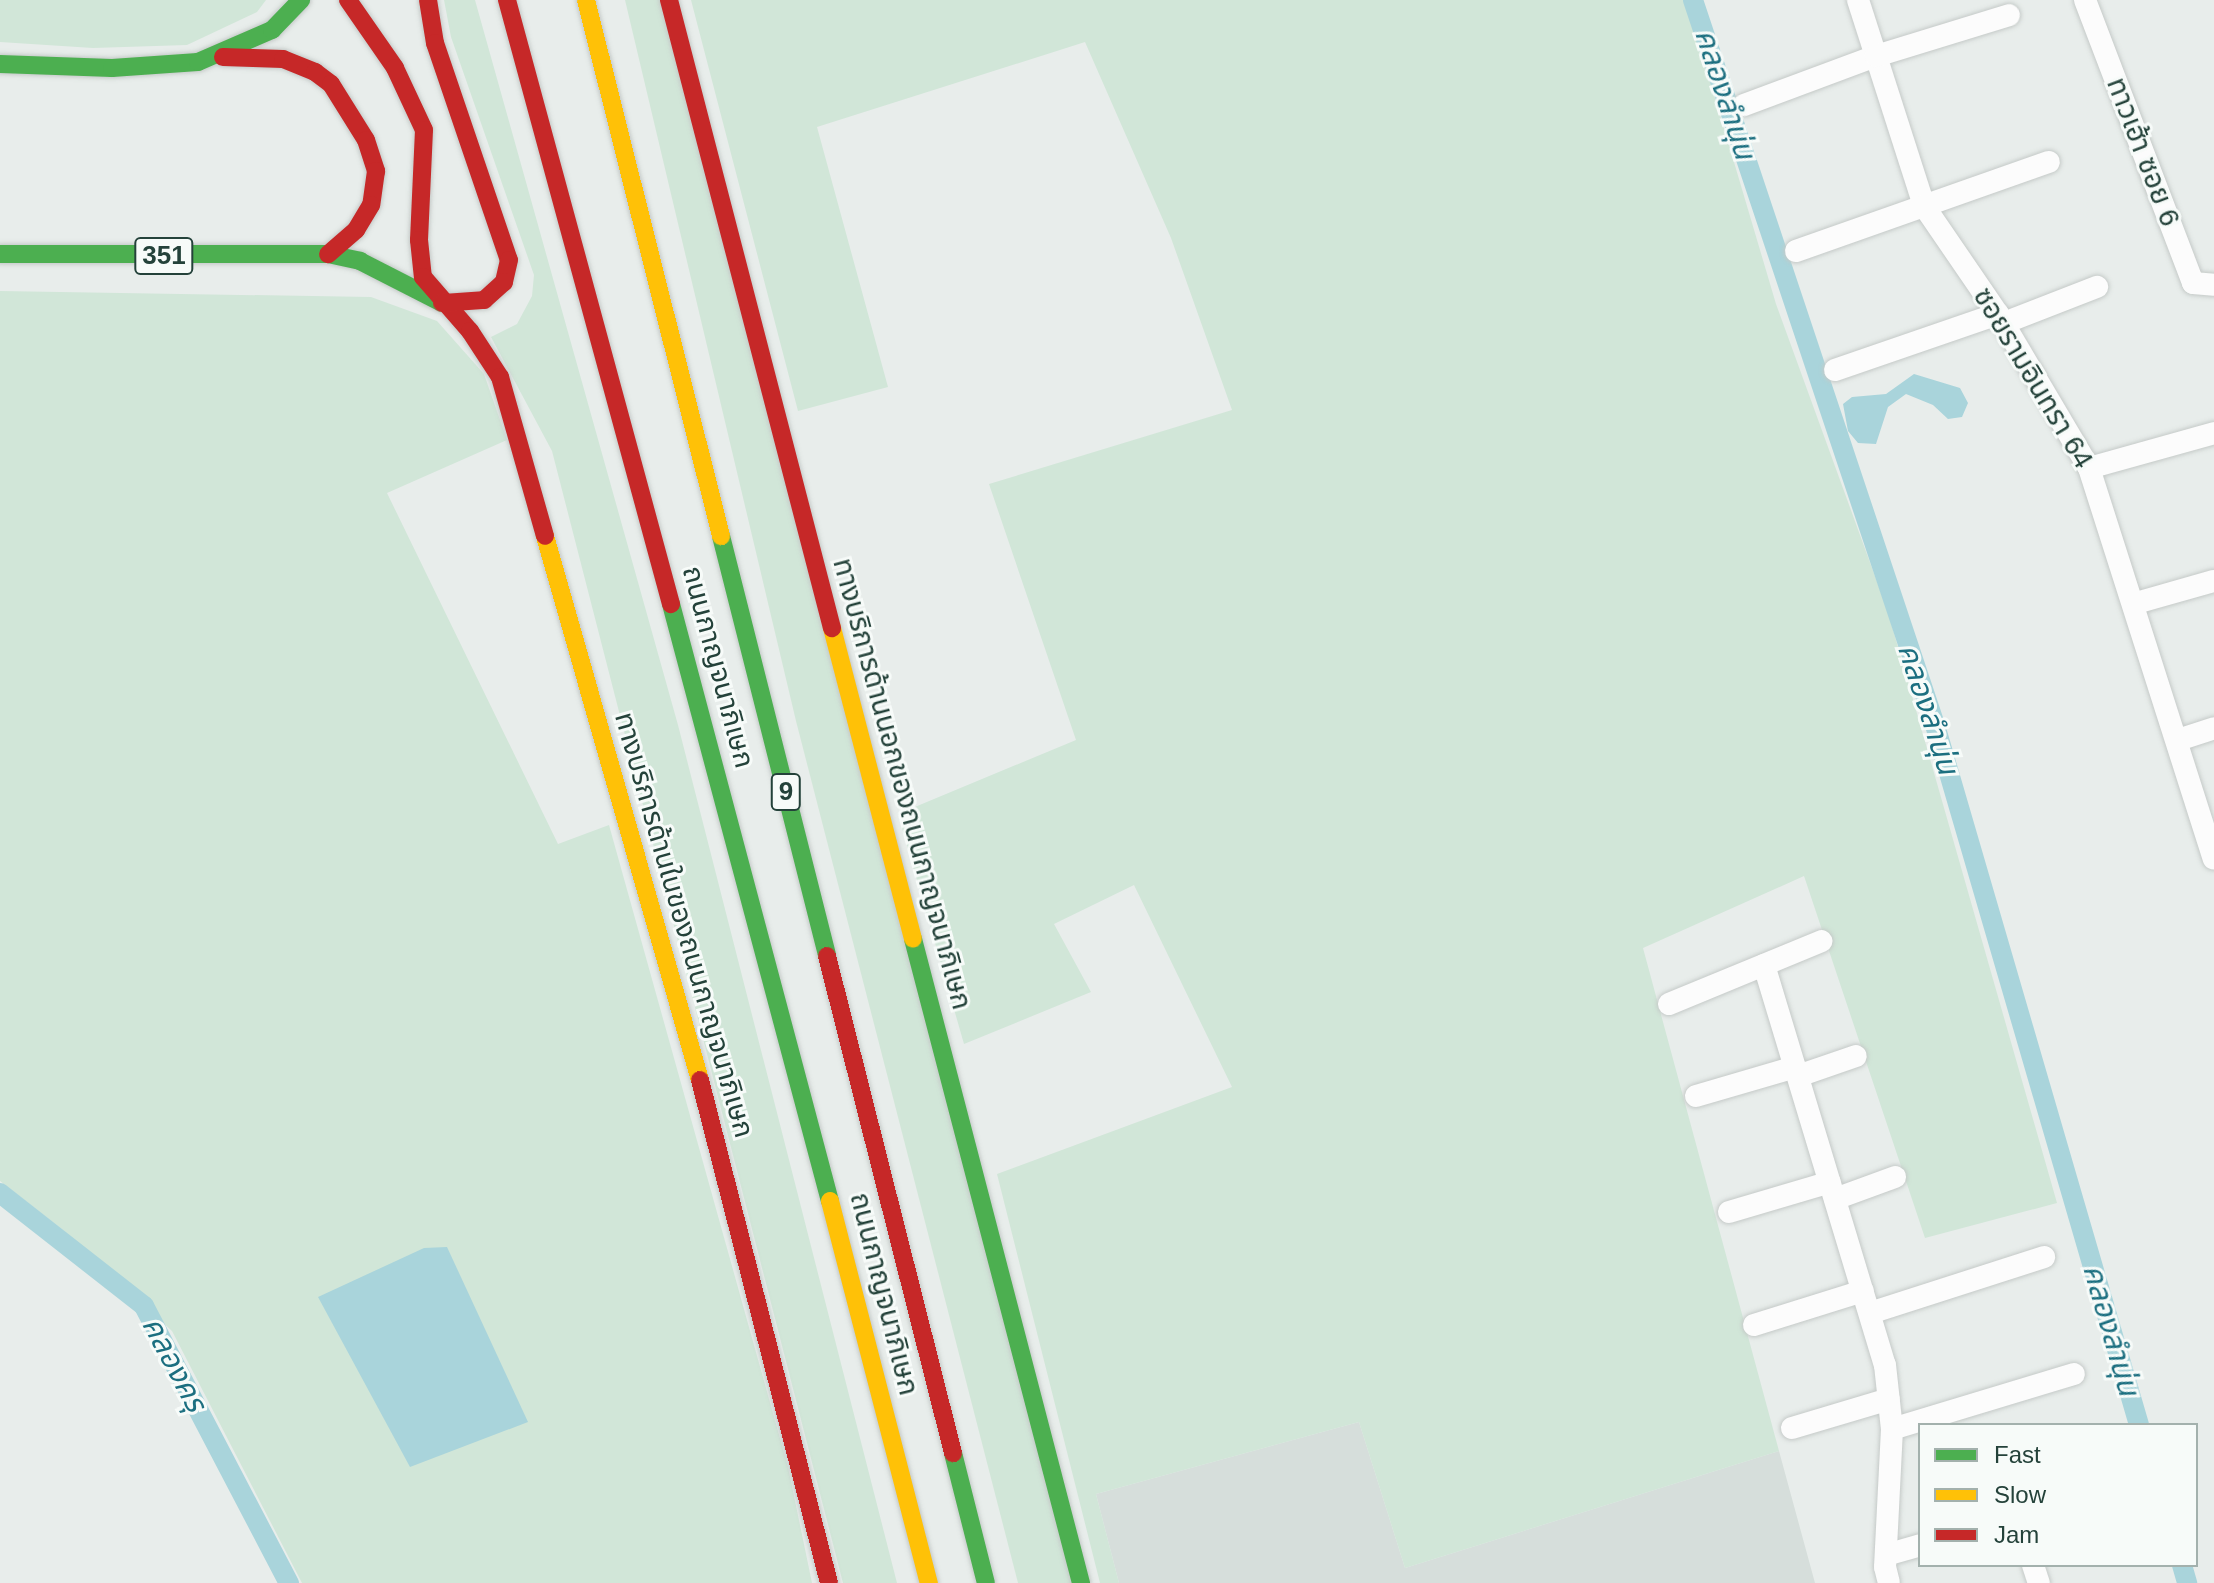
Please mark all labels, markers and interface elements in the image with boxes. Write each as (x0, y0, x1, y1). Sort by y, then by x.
water label: คลองลำนุ่น (1687, 24, 1763, 164)
street label: ทาวเฮ้า ซอย 6 (2099, 73, 2187, 231)
road number: 351 (134, 234, 194, 278)
street label: ซอยรามอินทรา 64 (1966, 282, 2100, 474)
street label: ทางบริการด้านนอกของถนนกาญจนาภิเษก (825, 555, 979, 1013)
street label: ถนนกาญจนาภิเษก (675, 562, 761, 772)
water label: คลองลำนุ่น (1890, 639, 1966, 779)
street label: ทางบริการด้านในของถนนกาญจนาภิเษก (607, 708, 761, 1142)
road number: 9 (770, 770, 802, 814)
street label: ถนนกาญจนาภิเษก (843, 1189, 925, 1399)
water label: คลองลำนุ่น (2075, 1260, 2147, 1400)
water label: คลองครุ (134, 1311, 214, 1417)
legend (1918, 1423, 2198, 1567)
text: Fast (1994, 1441, 2041, 1468)
text: Slow (1994, 1481, 2046, 1508)
text: Jam (1994, 1521, 2039, 1548)

